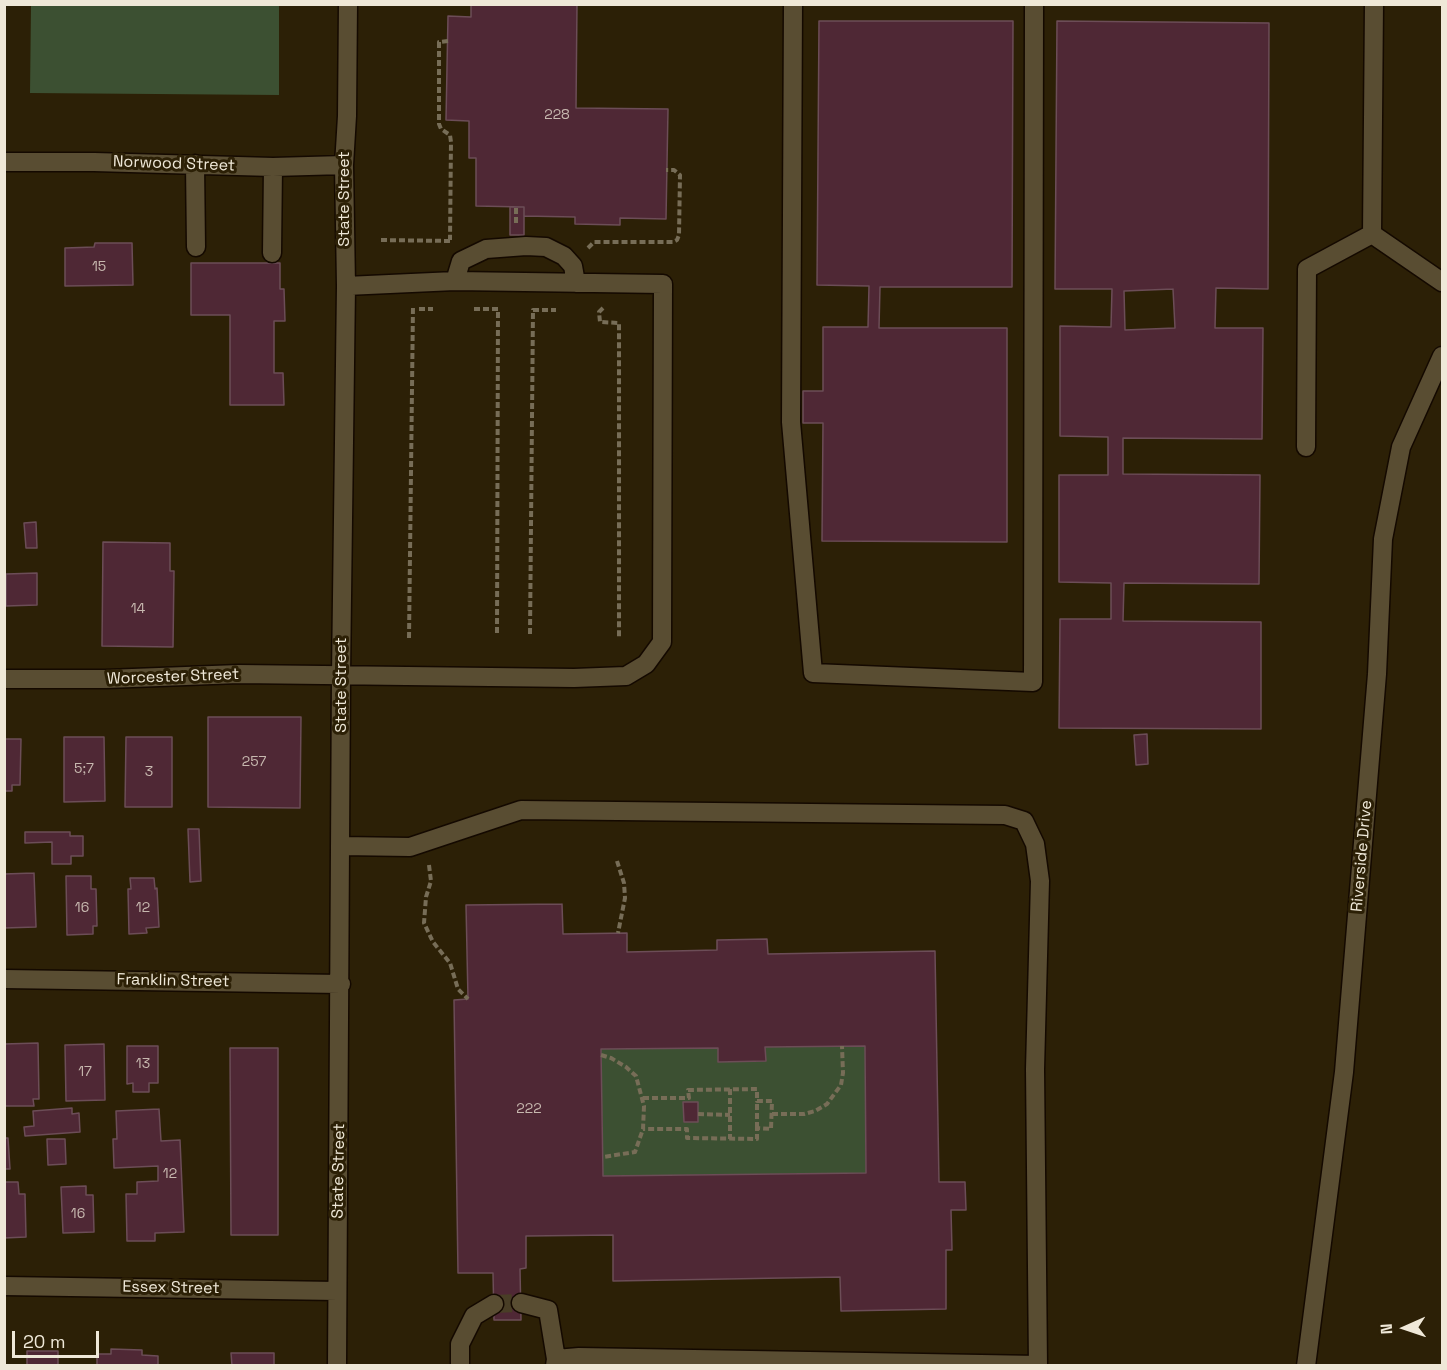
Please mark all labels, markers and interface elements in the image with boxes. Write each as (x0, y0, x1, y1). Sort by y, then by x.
house number: 228 (544, 107, 570, 123)
street label: State Street (335, 151, 355, 247)
street label: Norwood Street (113, 152, 235, 176)
house number: 15 (92, 259, 106, 275)
house number: 14 (131, 601, 145, 617)
street label: State Street (332, 637, 352, 733)
street label: Worcester Street (107, 665, 239, 689)
house number: 257 (242, 754, 266, 770)
house number: 5;7 (74, 761, 94, 777)
house number: 3 (145, 764, 153, 780)
street label: Riverside Drive (1348, 799, 1376, 913)
house number: 16 (75, 900, 89, 916)
house number: 12 (136, 900, 150, 916)
street label: Franklin Street (117, 970, 229, 992)
house number: 13 (136, 1056, 150, 1072)
house number: 17 (78, 1064, 92, 1080)
house number: 222 (516, 1101, 542, 1117)
street label: State Street (329, 1123, 349, 1219)
house number: 12 (163, 1166, 177, 1182)
house number: 16 (71, 1206, 85, 1222)
street label: Essex Street (122, 1278, 220, 1298)
north arrow (1375, 1298, 1435, 1358)
scale bar (15, 1319, 102, 1357)
text: N (1376, 1323, 1397, 1335)
text: 20 m (23, 1330, 66, 1353)

